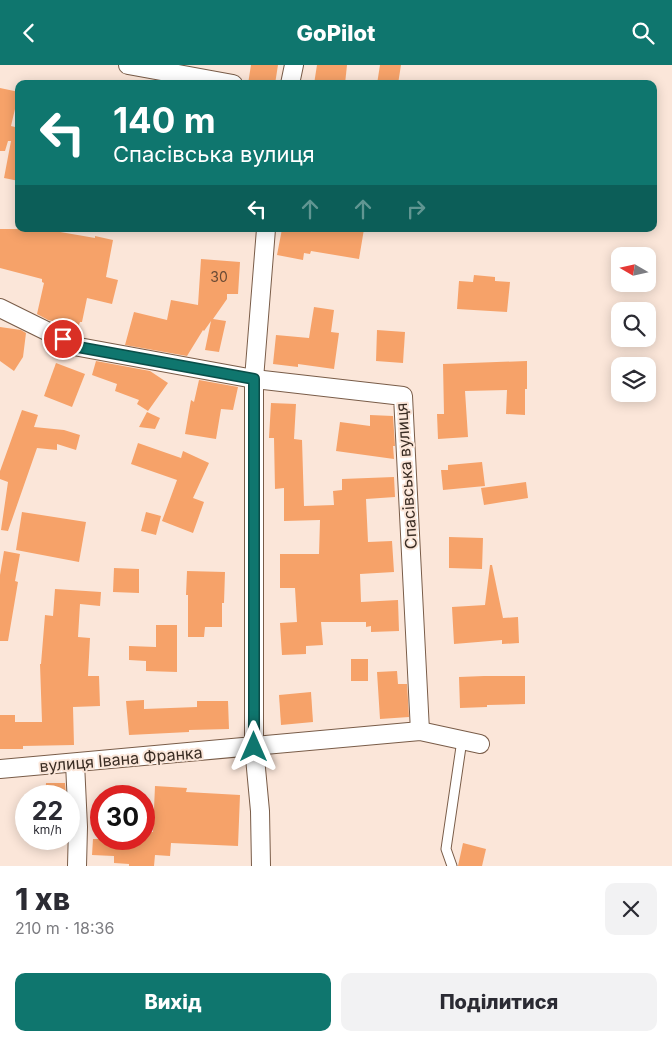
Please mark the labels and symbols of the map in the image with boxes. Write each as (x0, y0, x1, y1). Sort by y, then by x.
north arrow (611, 247, 656, 293)
house number: 30 (210, 268, 228, 285)
pin (42, 318, 84, 360)
street label: Спасівська вулиця (391, 402, 421, 550)
position arrow (227, 720, 279, 772)
street label: вулиця Івана Франка (39, 742, 203, 776)
speed limit sign: 30 (90, 785, 155, 850)

